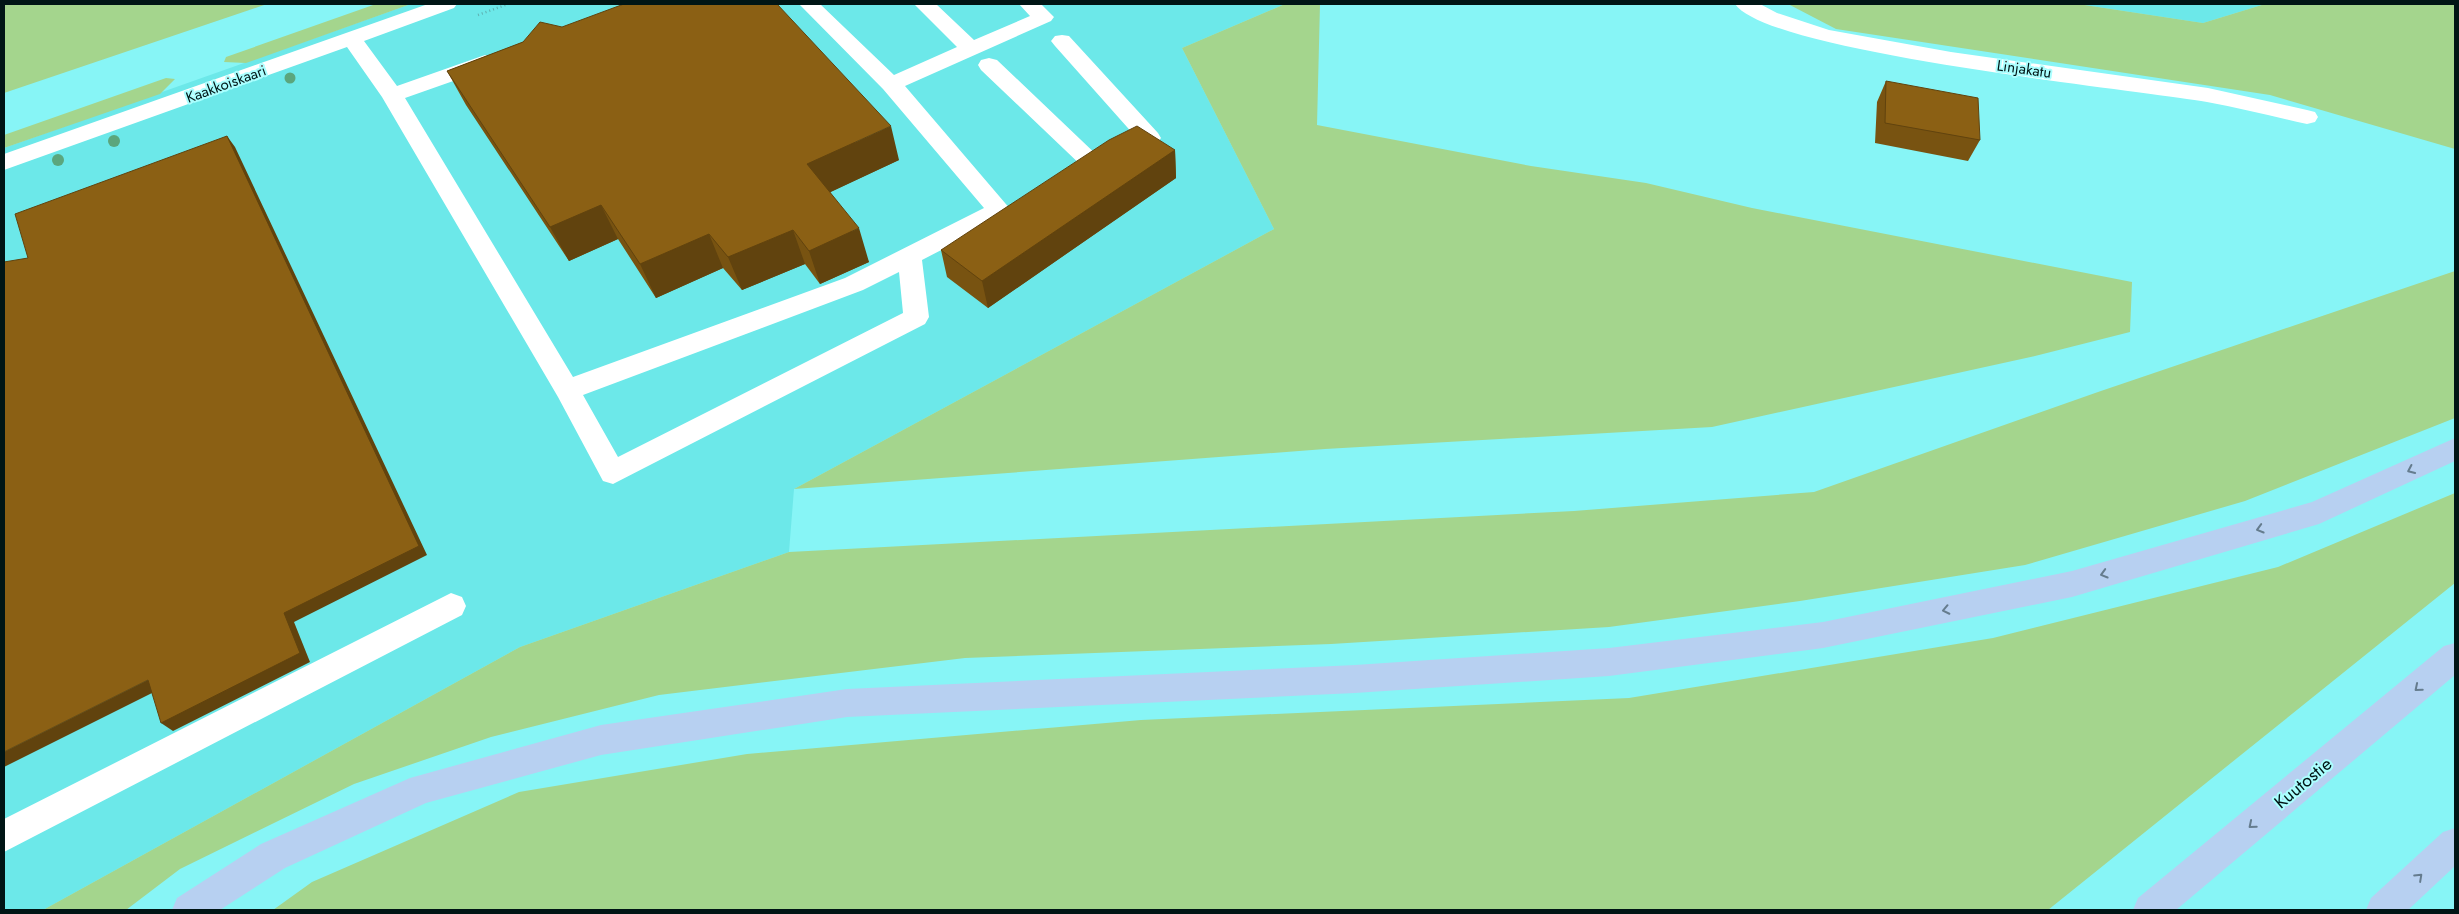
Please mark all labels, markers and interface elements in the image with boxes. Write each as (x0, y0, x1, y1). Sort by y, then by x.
street label: Linjakatu (1995, 54, 2053, 84)
street label: Kaakkoiskaari (183, 59, 269, 109)
one-way arrow (2407, 463, 2416, 474)
one-way arrow (2256, 523, 2265, 533)
one-way arrow (2100, 569, 2109, 579)
one-way arrow (1941, 604, 1950, 614)
one-way arrow (2414, 682, 2423, 691)
street label: Kuutostie (2269, 751, 2337, 815)
one-way arrow (2249, 819, 2258, 828)
one-way arrow (2414, 874, 2423, 883)

